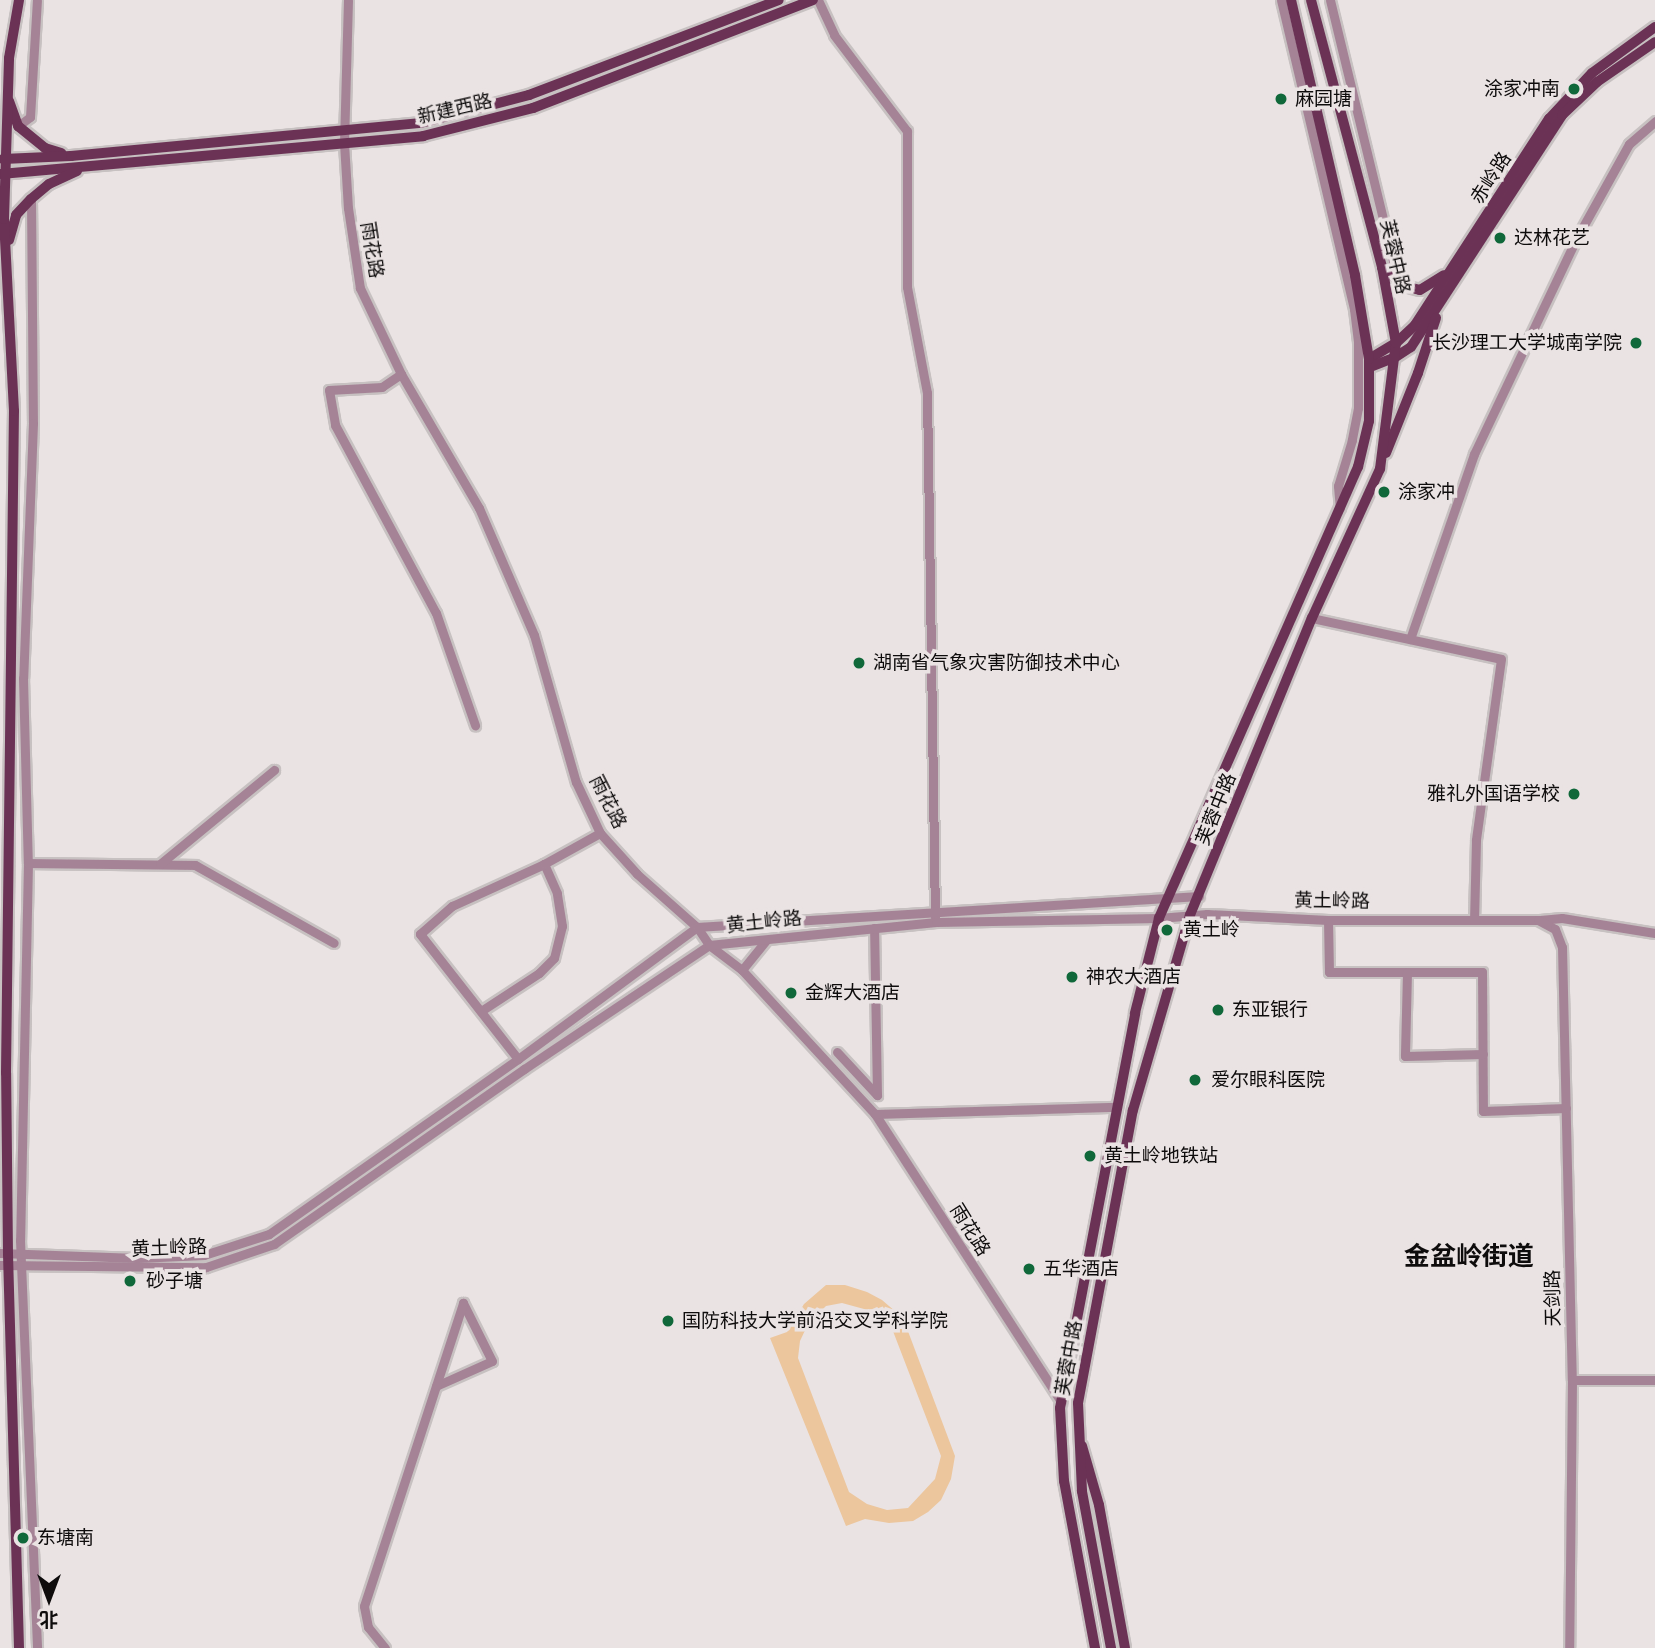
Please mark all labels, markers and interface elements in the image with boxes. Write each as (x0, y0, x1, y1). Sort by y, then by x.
place label: 涂家冲南 (1484, 78, 1560, 100)
marker: 涂家冲南 (1566, 81, 1582, 97)
place label: 麻园塘 (1295, 88, 1352, 110)
street label: 新建西路 (415, 89, 495, 129)
marker: 麻园塘 (1273, 91, 1289, 107)
street label: 赤岭路 (1466, 148, 1516, 208)
street label: 芙蓉中路 (1375, 217, 1415, 297)
street label: 雨花路 (356, 220, 388, 280)
place label: 达林花艺 (1514, 227, 1590, 249)
marker: 达林花艺 (1492, 230, 1508, 246)
place label: 长沙理工大学城南学院 (1432, 332, 1622, 354)
marker: 长沙理工大学城南学院 (1628, 335, 1644, 351)
place label: 涂家冲 (1398, 481, 1455, 503)
marker: 涂家冲 (1376, 484, 1392, 500)
place label: 湖南省气象灾害防御技术中心 (873, 652, 1120, 674)
marker: 湖南省气象灾害防御技术中心 (851, 655, 867, 671)
street label: 芙蓉中路 (1191, 769, 1241, 849)
street label: 雨花路 (585, 771, 631, 833)
place label: 雅礼外国语学校 (1427, 783, 1560, 805)
marker: 雅礼外国语学校 (1566, 786, 1582, 802)
street label: 黄土岭路 (1294, 889, 1370, 913)
street label: 黄土岭路 (725, 907, 803, 937)
place label: 黄土岭 (1183, 919, 1240, 941)
marker: 黄土岭 (1157, 920, 1177, 940)
place label: 神农大酒店 (1086, 966, 1181, 988)
marker: 神农大酒店 (1064, 969, 1080, 985)
place label: 金辉大酒店 (805, 982, 900, 1004)
marker: 金辉大酒店 (783, 985, 799, 1001)
place label: 东亚银行 (1232, 999, 1308, 1021)
marker: 东亚银行 (1210, 1002, 1226, 1018)
place label: 爱尔眼科医院 (1211, 1069, 1325, 1091)
marker: 爱尔眼科医院 (1185, 1070, 1205, 1090)
place label: 黄土岭地铁站 (1104, 1145, 1218, 1167)
marker: 黄土岭地铁站 (1082, 1148, 1098, 1164)
street label: 雨花路 (945, 1200, 995, 1260)
street label: 黄土岭路 (131, 1235, 207, 1261)
district label: 金盆岭街道 (1404, 1240, 1534, 1272)
place label: 五华酒店 (1043, 1258, 1119, 1280)
marker: 五华酒店 (1021, 1261, 1037, 1277)
street label: 天剑路 (1541, 1269, 1565, 1327)
place label: 砂子塘 (146, 1270, 203, 1292)
marker: 砂子塘 (120, 1271, 140, 1291)
place label: 国防科技大学前沿交叉学科学院 (682, 1310, 948, 1332)
marker: 国防科技大学前沿交叉学科学院 (660, 1313, 676, 1329)
street label: 芙蓉中路 (1051, 1319, 1087, 1397)
place label: 东塘南 (37, 1527, 94, 1549)
marker: 东塘南 (15, 1530, 31, 1546)
north arrow (14, 1564, 84, 1634)
text: 北 (40, 1608, 59, 1632)

